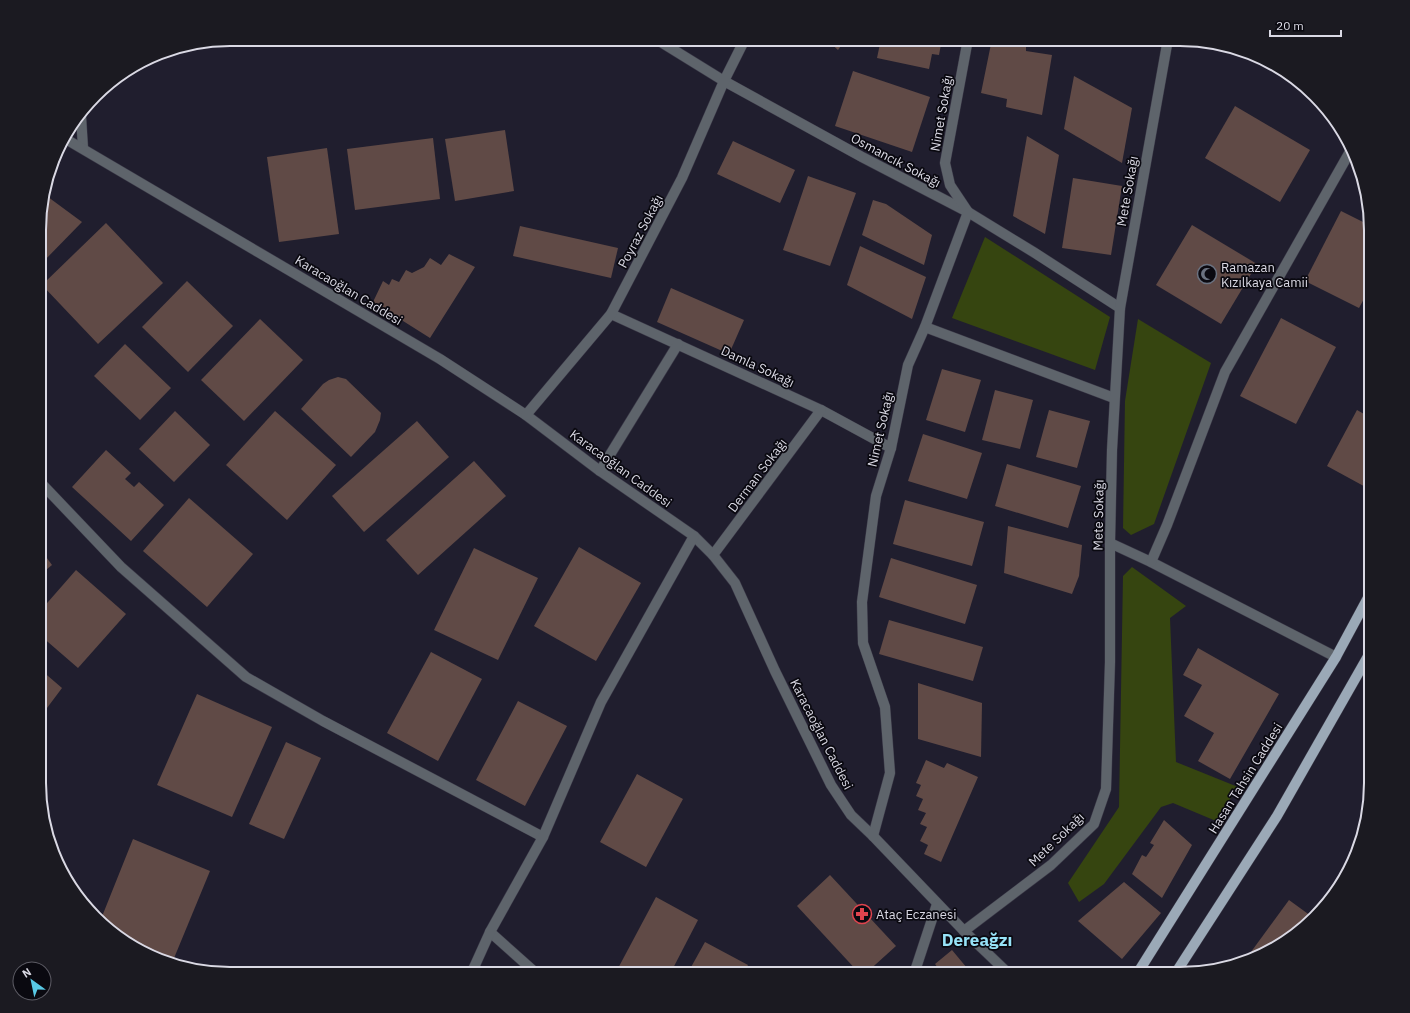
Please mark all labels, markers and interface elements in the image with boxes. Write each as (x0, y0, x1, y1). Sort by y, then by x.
scale bar (1270, 12, 1341, 38)
text: 20 m (1276, 18, 1304, 33)
street label: Nimet Sokağı (926, 74, 957, 153)
street label: Osmancık Sokağı (848, 130, 944, 191)
street label: Mete Sokağı (1113, 155, 1142, 228)
street label: Poyraz Sokağı (614, 192, 667, 271)
street label: Karacaoğlan Caddesi (292, 252, 405, 329)
place label: Ramazan Kızılkaya Camii (1221, 259, 1308, 291)
mosque icon: Ramazan Kızılkaya Camii (1196, 263, 1218, 285)
street label: Damla Sokağı (718, 342, 797, 391)
street label: Nimet Sokağı (864, 390, 897, 469)
street label: Karacaoğlan Caddesi (566, 426, 675, 511)
street label: Derman Sokağı (724, 435, 791, 516)
street label: Mete Sokağı (1089, 479, 1108, 551)
street label: Karacaoğlan Caddesi (786, 676, 857, 792)
street label: Hasan Tahsin Caddesi (1204, 720, 1286, 837)
street label: Mete Sokağı (1025, 809, 1088, 870)
pharmacy icon: Ataç Eczanesi (851, 903, 873, 925)
place label: Ataç Eczanesi (876, 906, 956, 923)
district label: Dereağzı (942, 929, 1012, 951)
north arrow (12, 961, 52, 1001)
text: N (19, 965, 34, 981)

